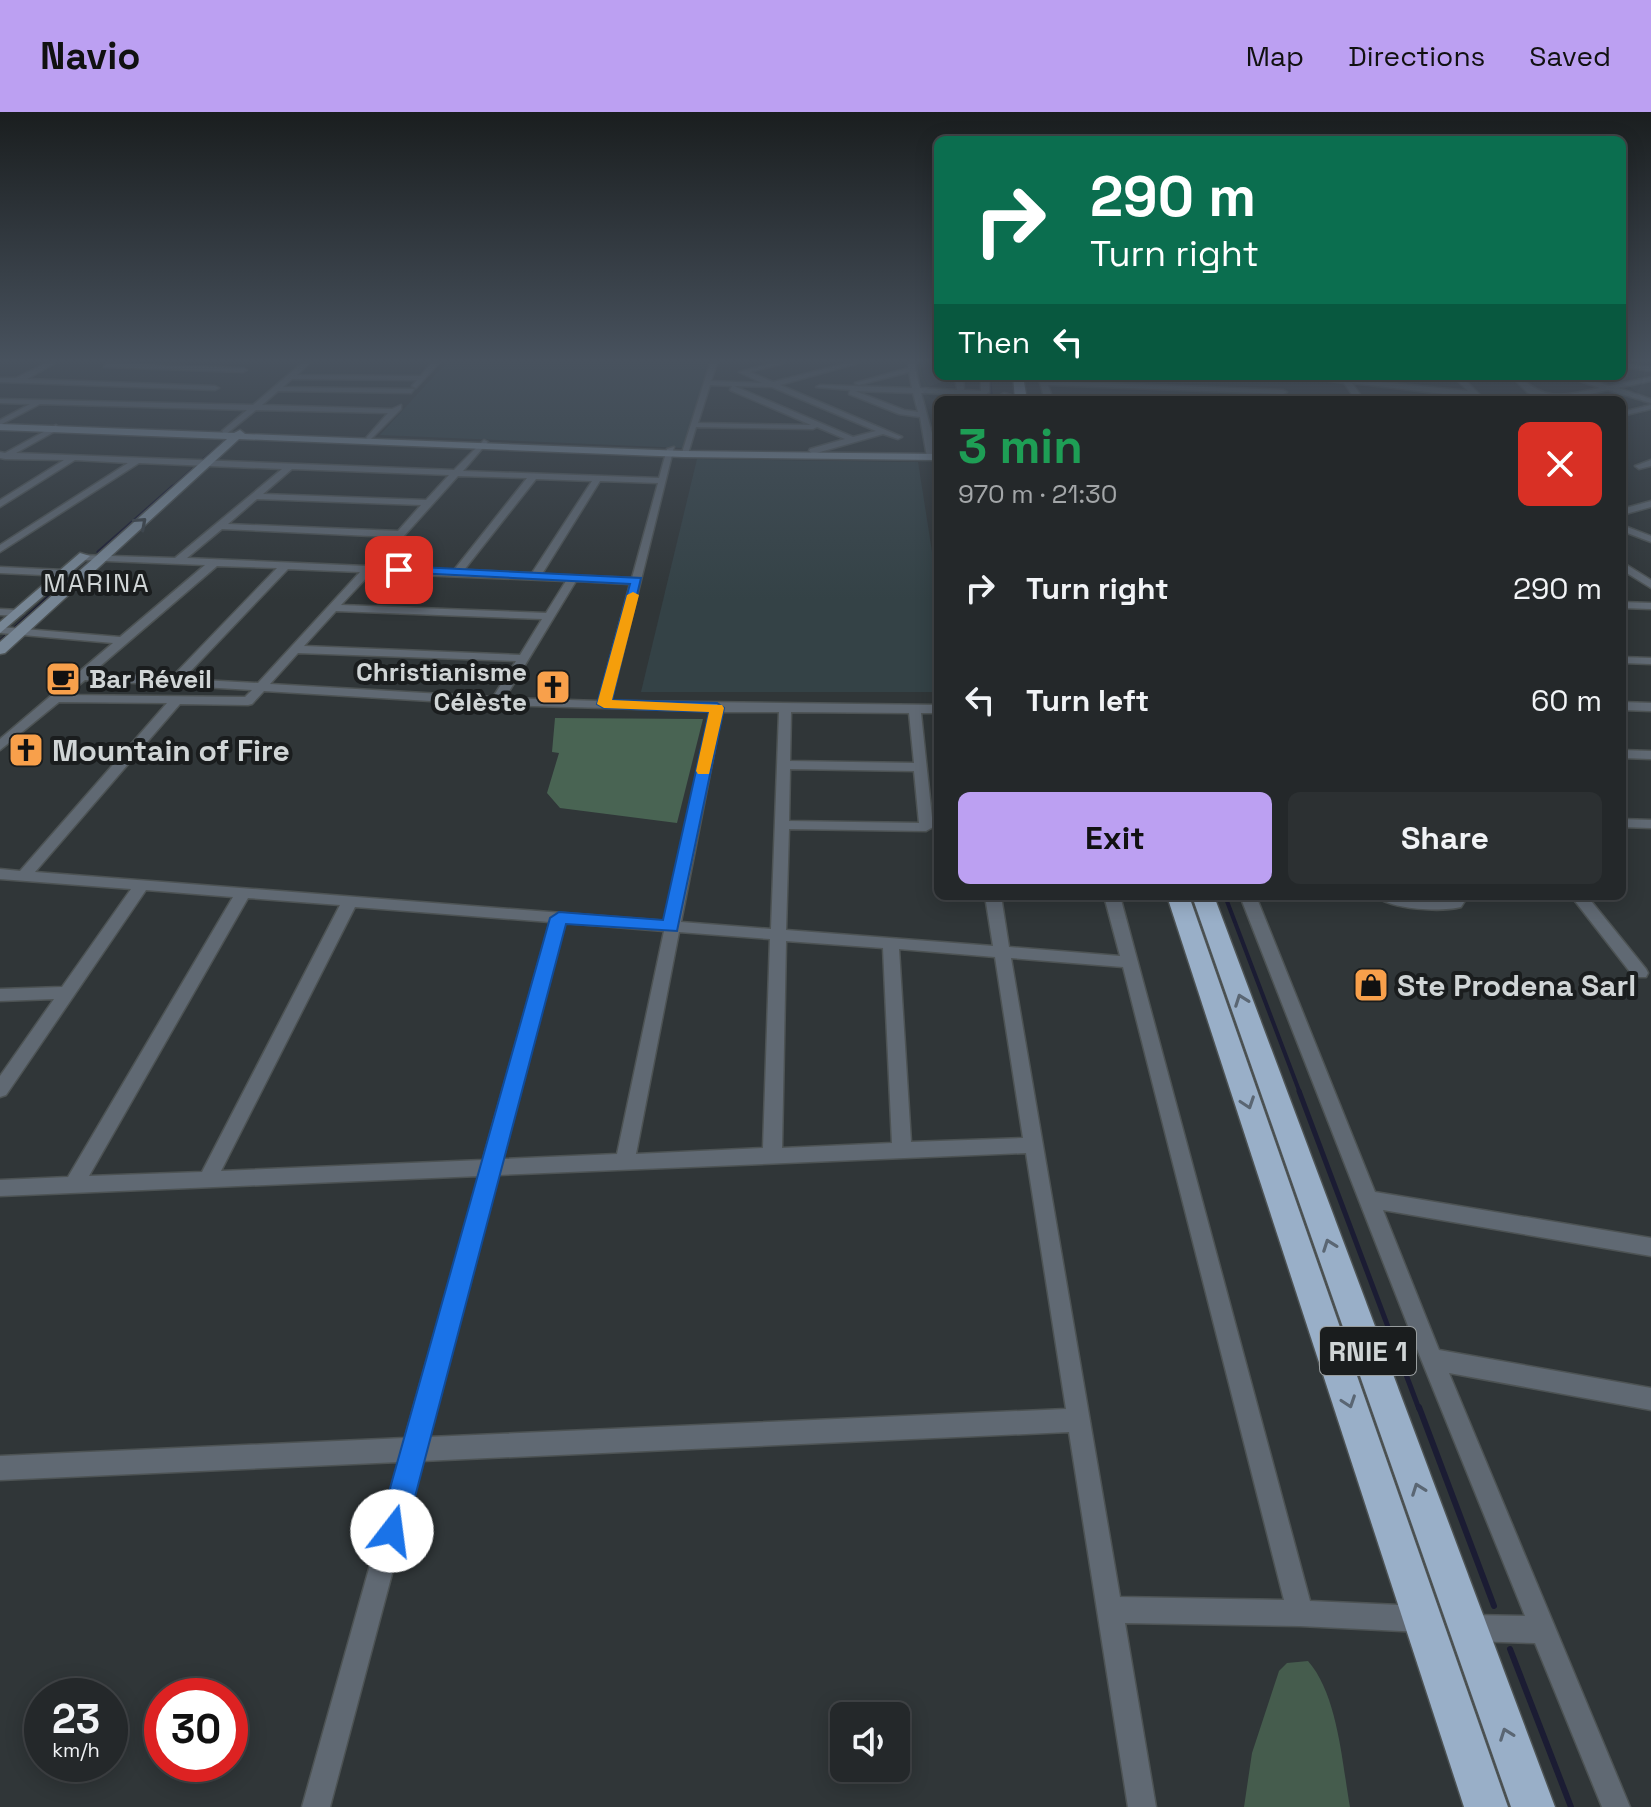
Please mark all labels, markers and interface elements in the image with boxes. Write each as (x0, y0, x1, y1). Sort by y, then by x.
text: Navio (40, 32, 141, 80)
text: Map (1246, 38, 1304, 74)
text: Directions (1348, 38, 1485, 74)
text: Saved (1529, 38, 1611, 74)
text: 290 m (1090, 161, 1256, 232)
icon: right (958, 168, 1062, 272)
text: Turn right (1090, 231, 1259, 277)
icon: left (1046, 320, 1090, 364)
text: Then (958, 323, 1030, 362)
text: 3 min (958, 416, 1083, 477)
button: close (1518, 422, 1602, 506)
text: 970 m · 21:30 (958, 477, 1117, 511)
one-way arrow (132, 518, 147, 532)
pin (365, 536, 433, 604)
icon: arrive (377, 548, 421, 592)
district label: MARINA (43, 566, 151, 600)
icon: right (958, 566, 1002, 610)
text: Turn right (1026, 569, 1169, 608)
text: 290 m (1513, 569, 1602, 608)
place label: Christianisme Célèste (356, 655, 527, 719)
cafe icon: Bar Réveil (44, 660, 82, 698)
place label: Bar Réveil (89, 662, 212, 696)
church icon: Christianisme Célèste (534, 668, 572, 706)
icon: left (958, 678, 1002, 722)
text: Turn left (1026, 681, 1149, 720)
text: 60 m (1531, 681, 1602, 720)
church icon: Mountain of Fire (7, 731, 45, 769)
place label: Mountain of Fire (52, 731, 290, 770)
button: Exit (958, 792, 1272, 884)
button: Share (1288, 792, 1602, 884)
shop icon: Ste Prodena Sarl (1352, 966, 1390, 1004)
place label: Ste Prodena Sarl (1397, 966, 1636, 1005)
one-way arrow (1234, 994, 1251, 1008)
one-way arrow (1238, 1095, 1254, 1109)
one-way arrow (1323, 1239, 1339, 1253)
road number: RNIE 1 (1320, 1327, 1416, 1375)
one-way arrow (1339, 1394, 1355, 1408)
one-way arrow (1411, 1483, 1428, 1497)
position arrow (350, 1489, 434, 1573)
speed limit sign: 30 (144, 1678, 248, 1782)
text: 23 (52, 1694, 100, 1745)
map controls (830, 1702, 910, 1782)
button: sound (830, 1702, 910, 1782)
one-way arrow (1500, 1727, 1516, 1741)
text: km/h (52, 1737, 100, 1763)

